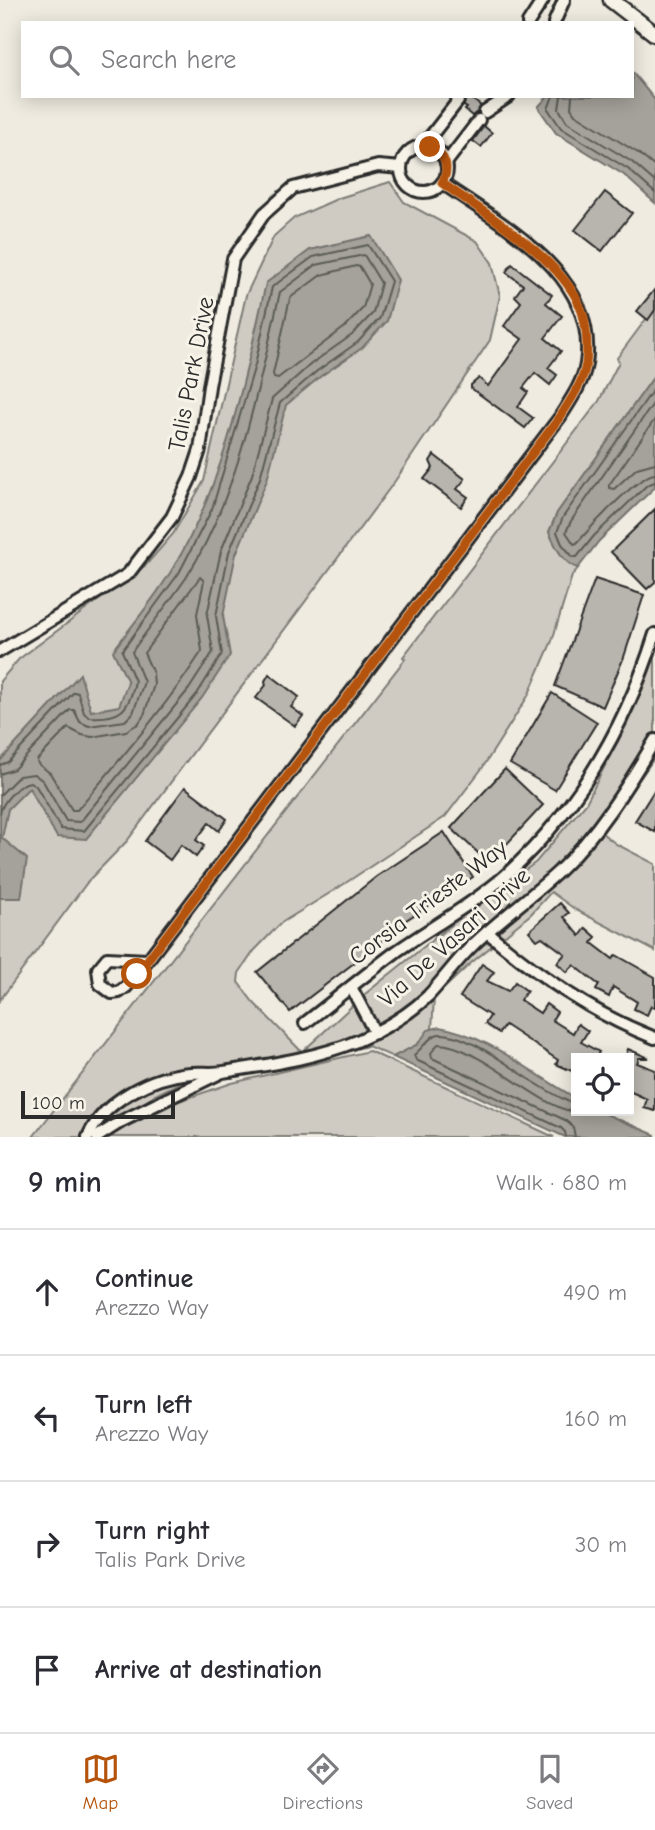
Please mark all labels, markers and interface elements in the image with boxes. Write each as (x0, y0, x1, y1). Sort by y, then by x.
search box (21, 21, 634, 98)
icon: search (45, 41, 83, 79)
text: Search here (101, 45, 236, 75)
route end (414, 131, 445, 162)
street label: Talis Park Drive (162, 294, 220, 454)
street label: Corsia Trieste Way (343, 833, 513, 971)
street label: Via De Vasari Drive (372, 861, 536, 1013)
route start (121, 958, 152, 989)
map controls (571, 1053, 634, 1116)
button: locate (571, 1053, 634, 1116)
scale bar (21, 1088, 175, 1120)
text: 100 m (32, 1092, 85, 1114)
text: 9 min (28, 1165, 102, 1200)
text: Walk · 680 m (496, 1169, 627, 1196)
text: Continue (95, 1264, 193, 1294)
icon: ahead (28, 1273, 66, 1311)
text: 490 m (563, 1279, 627, 1306)
text: Arezzo Way (95, 1294, 208, 1321)
text: Turn left (95, 1390, 192, 1420)
icon: left (28, 1399, 66, 1437)
text: 160 m (565, 1405, 627, 1432)
text: Arezzo Way (95, 1420, 208, 1447)
text: Turn right (95, 1516, 209, 1546)
icon: right (28, 1525, 66, 1563)
text: 30 m (575, 1531, 627, 1558)
text: Talis Park Drive (95, 1546, 245, 1573)
icon: arrive (28, 1651, 66, 1689)
text: Arrive at destination (95, 1655, 322, 1685)
tab: Map (82, 1750, 120, 1814)
tab: Directions (283, 1750, 363, 1814)
tab: Saved (526, 1750, 573, 1814)

